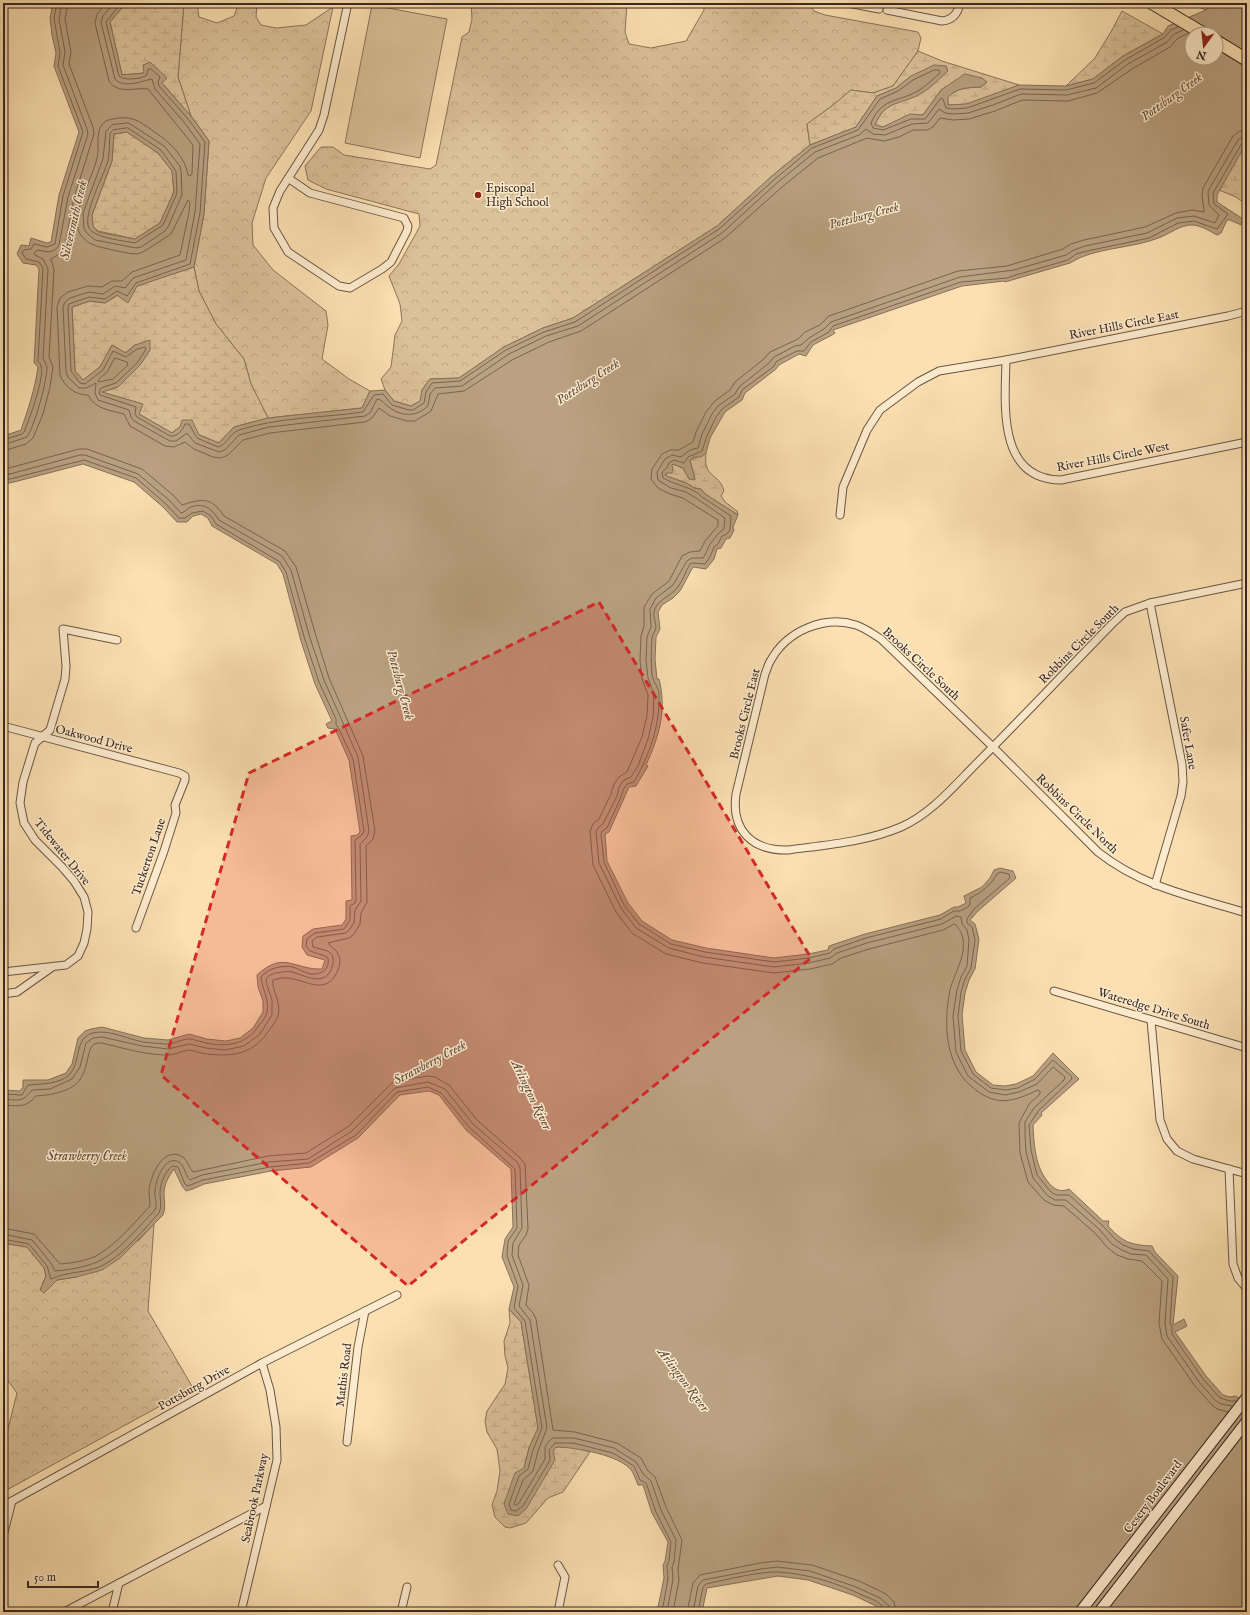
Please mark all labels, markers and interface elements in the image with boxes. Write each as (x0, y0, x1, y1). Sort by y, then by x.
north arrow (1184, 26, 1224, 66)
text: N (1195, 47, 1209, 63)
water label: Pottsburg Creek (1138, 69, 1207, 126)
water label: Silversmith Creek (57, 178, 92, 262)
place label: Episcopal High School (486, 181, 550, 210)
marker: Episcopal High School (473, 190, 483, 200)
water label: Pottsburg Creek (827, 198, 902, 234)
street label: River Hills Circle East (1068, 307, 1180, 343)
water label: Pottsburg Creek (553, 355, 624, 410)
street label: River Hills Circle West (1055, 439, 1171, 475)
street label: Robbins Circle South (1036, 601, 1122, 687)
street label: Brooks Circle South (879, 624, 963, 704)
water label: Pottsburg Creek (382, 648, 418, 723)
street label: Brooks Circle East (726, 667, 764, 761)
street label: Safer Lane (1176, 715, 1200, 771)
street label: Oakwood Drive (54, 722, 135, 757)
street label: Robbins Circle North (1033, 771, 1122, 858)
street label: Tidewater Drive (31, 816, 94, 889)
street label: Tuckerton Lane (129, 816, 169, 897)
street label: Wateredge Drive South (1096, 985, 1212, 1033)
water label: Strawberry Creek (391, 1036, 470, 1089)
water label: Arlington River (505, 1055, 556, 1134)
water label: Strawberry Creek (47, 1148, 128, 1165)
street label: Mathis Road (333, 1342, 355, 1408)
water label: Arlington River (651, 1343, 713, 1417)
street label: Pottsburg Drive (156, 1362, 233, 1414)
street label: Seabrook Parkway (238, 1452, 272, 1544)
street label: Cesery Boulevard (1121, 1457, 1186, 1536)
scale bar (28, 1563, 98, 1589)
text: 50 m (34, 1570, 56, 1585)

